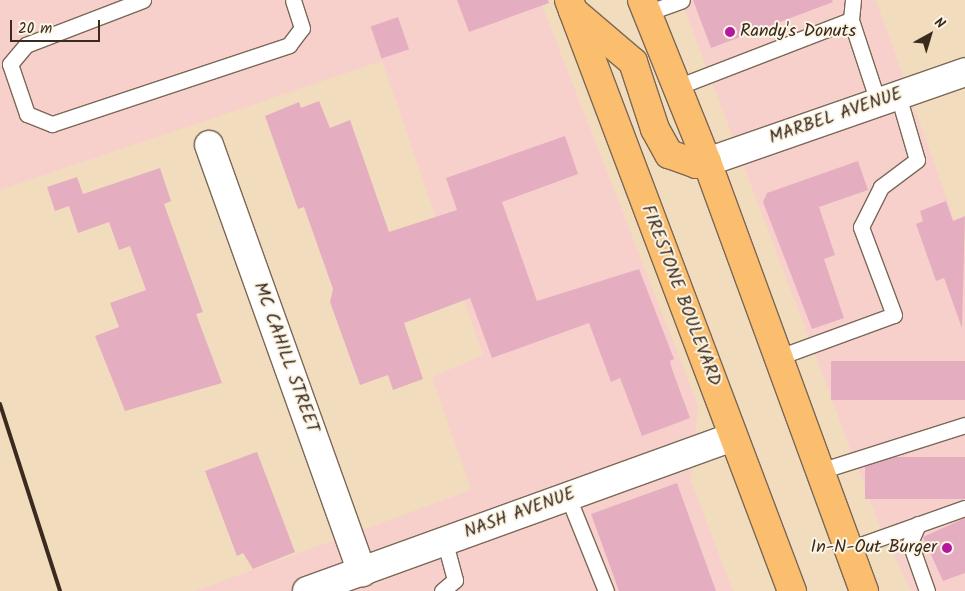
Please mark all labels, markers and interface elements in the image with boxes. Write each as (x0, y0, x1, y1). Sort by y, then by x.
scale bar (12, 10, 102, 42)
north arrow (905, 10, 955, 60)
text: N (929, 12, 950, 35)
text: 20 m (18, 17, 52, 41)
place label: Randy's Donuts (740, 21, 856, 43)
marker: Randy's Donuts (724, 26, 736, 38)
street label: MARBEL AVENUE (767, 84, 905, 150)
street label: FIRESTONE BOULEVARD (635, 202, 725, 390)
street label: MC CAHILL STREET (248, 280, 322, 436)
street label: NASH AVENUE (462, 484, 578, 544)
place label: In-N-Out Burger (811, 537, 937, 559)
marker: In-N-Out Burger (941, 542, 953, 554)

